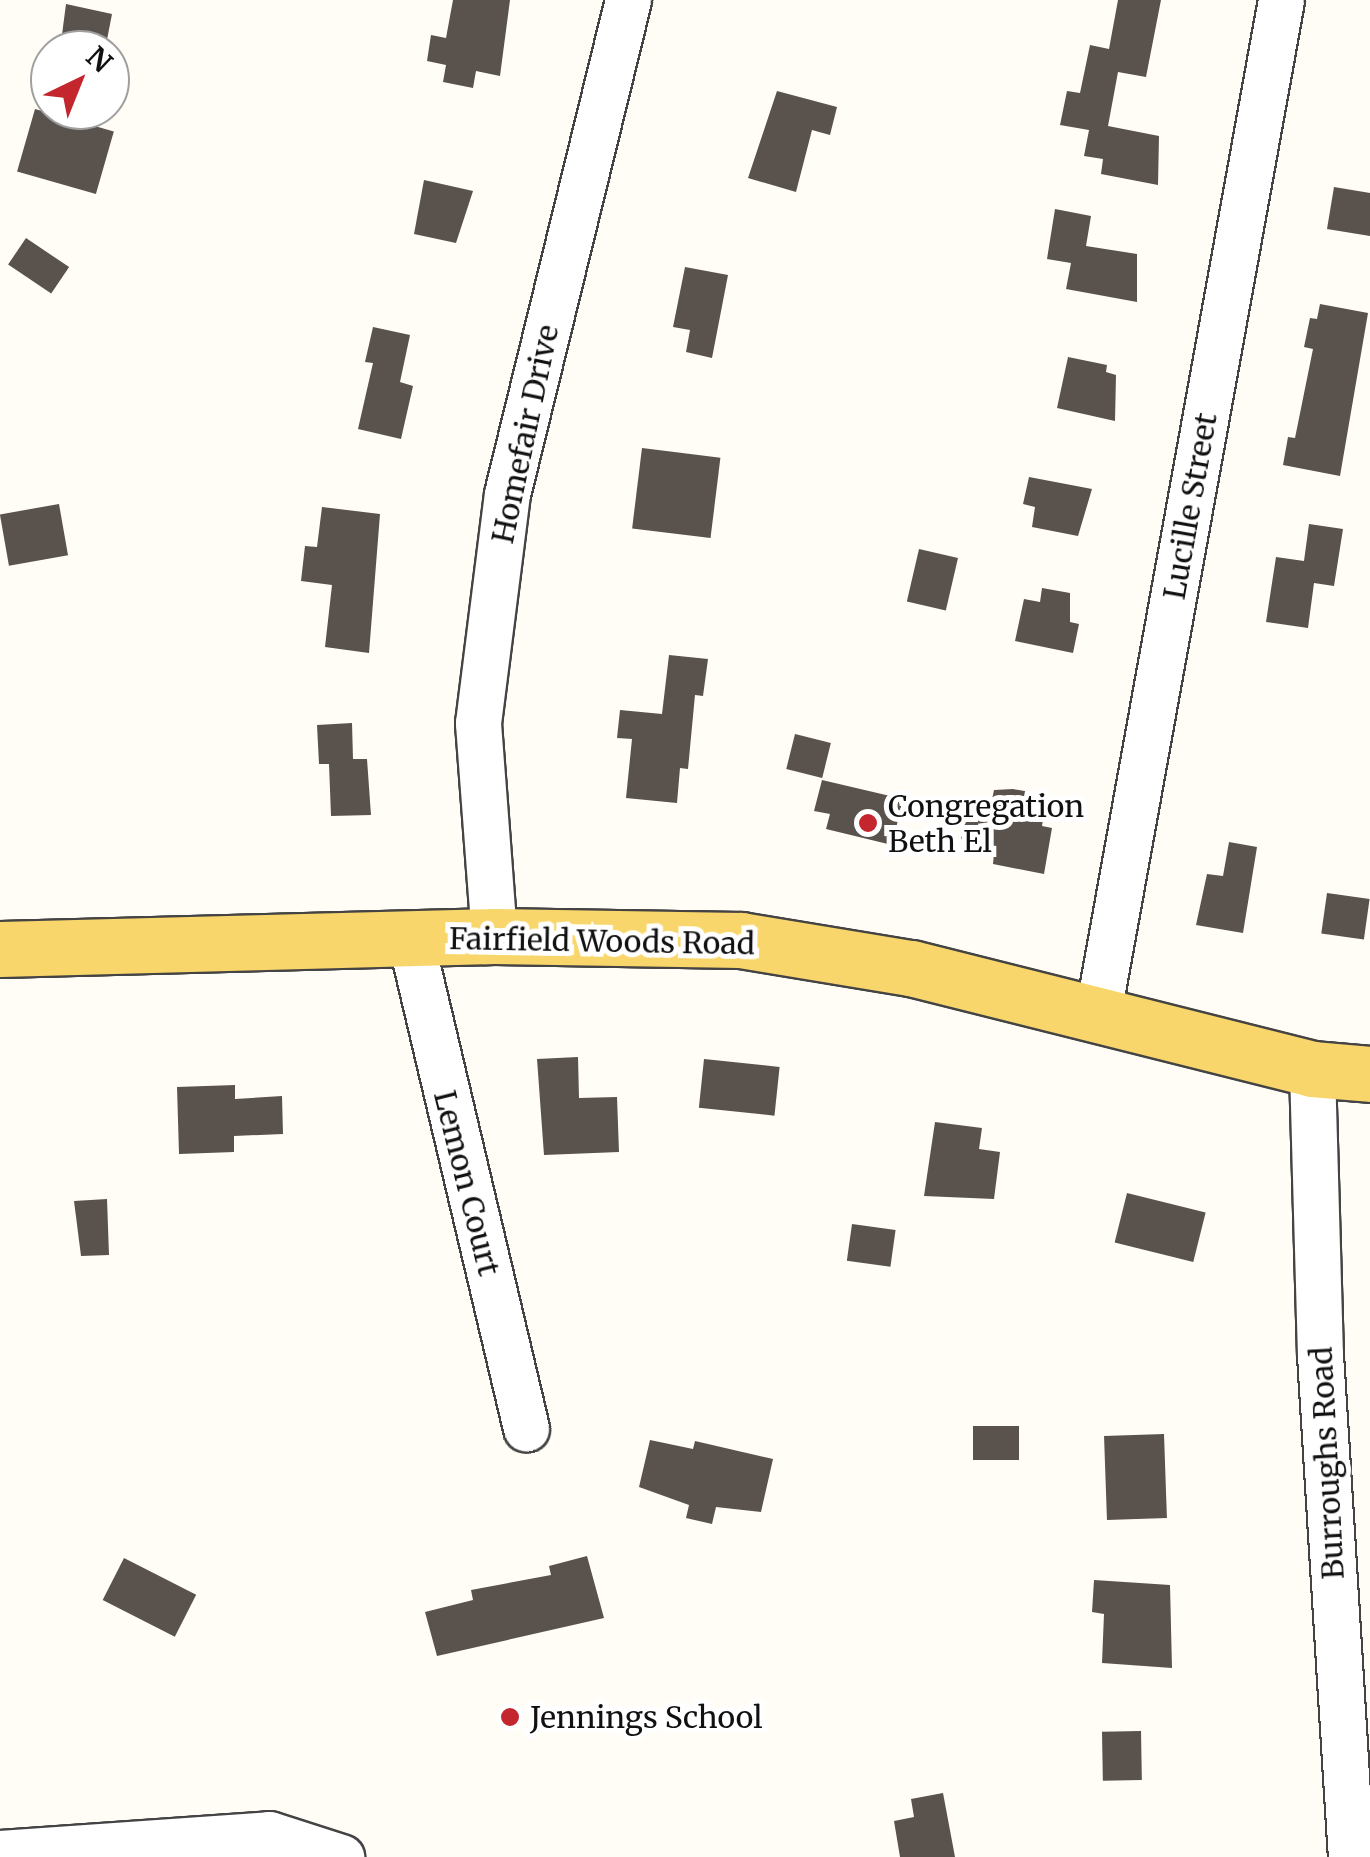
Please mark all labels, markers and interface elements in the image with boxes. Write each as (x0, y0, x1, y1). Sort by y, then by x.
north arrow (30, 30, 130, 130)
text: N (79, 39, 119, 80)
street label: Homefair Drive (484, 322, 566, 546)
street label: Lucille Street (1156, 410, 1224, 602)
place label: Congregation Beth El (888, 788, 1084, 858)
marker: Congregation Beth El (857, 812, 879, 834)
street label: Fairfield Woods Road (449, 920, 755, 962)
street label: Lemon Court (427, 1087, 507, 1279)
street label: Burroughs Road (1303, 1346, 1351, 1580)
place label: Jennings School (530, 1699, 762, 1735)
marker: Jennings School (499, 1706, 521, 1728)

